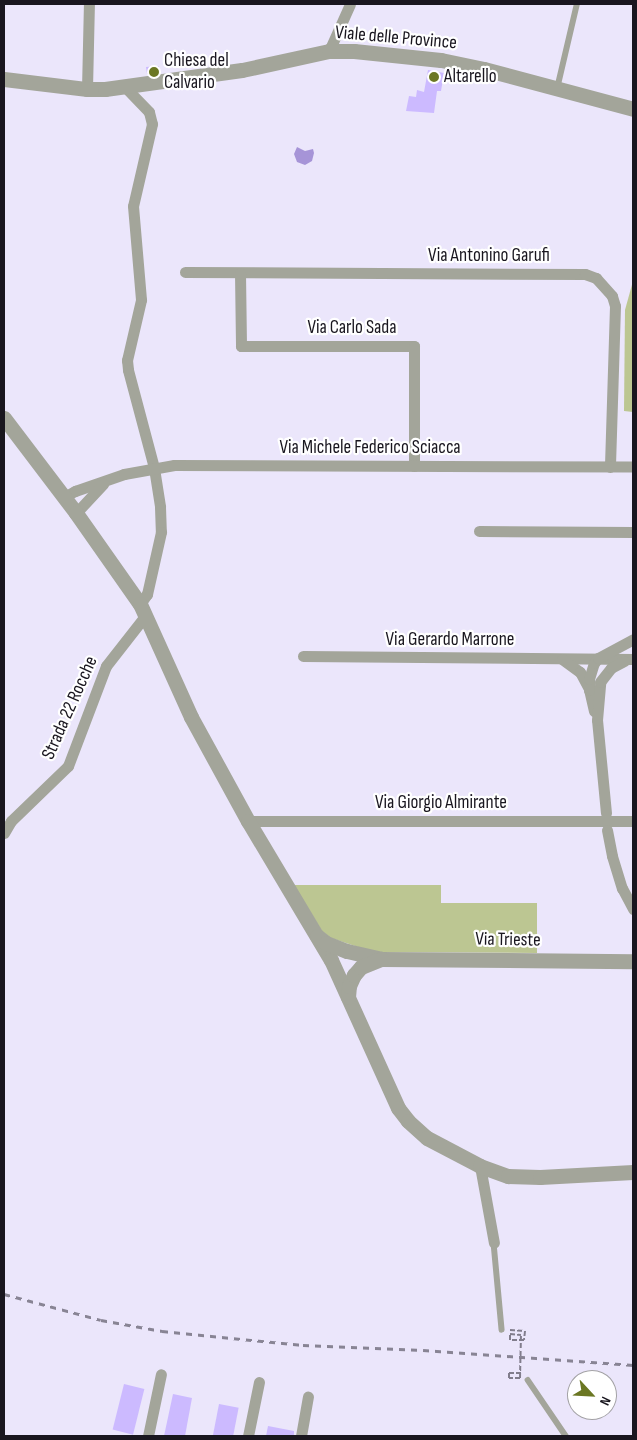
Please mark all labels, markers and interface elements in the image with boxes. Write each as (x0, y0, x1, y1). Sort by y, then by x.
street label: Viale delle Province (334, 21, 458, 55)
place label: Chiesa del Calvario (164, 50, 229, 94)
marker: Chiesa del Calvario (148, 66, 160, 78)
place label: Altarello (444, 66, 497, 88)
marker: Altarello (428, 71, 440, 83)
street label: Via Antonino Garufi (428, 245, 550, 267)
street label: Via Carlo Sada (307, 317, 397, 339)
street label: Via Michele Federico Sciacca (279, 437, 461, 459)
street label: Via Gerardo Marrone (386, 629, 514, 651)
street label: Strada 22 Rocche (37, 653, 103, 763)
street label: Via Giorgio Almirante (375, 792, 507, 814)
street label: Via Trieste (475, 928, 541, 952)
north arrow (567, 1370, 617, 1420)
text: N (596, 1394, 614, 1408)

